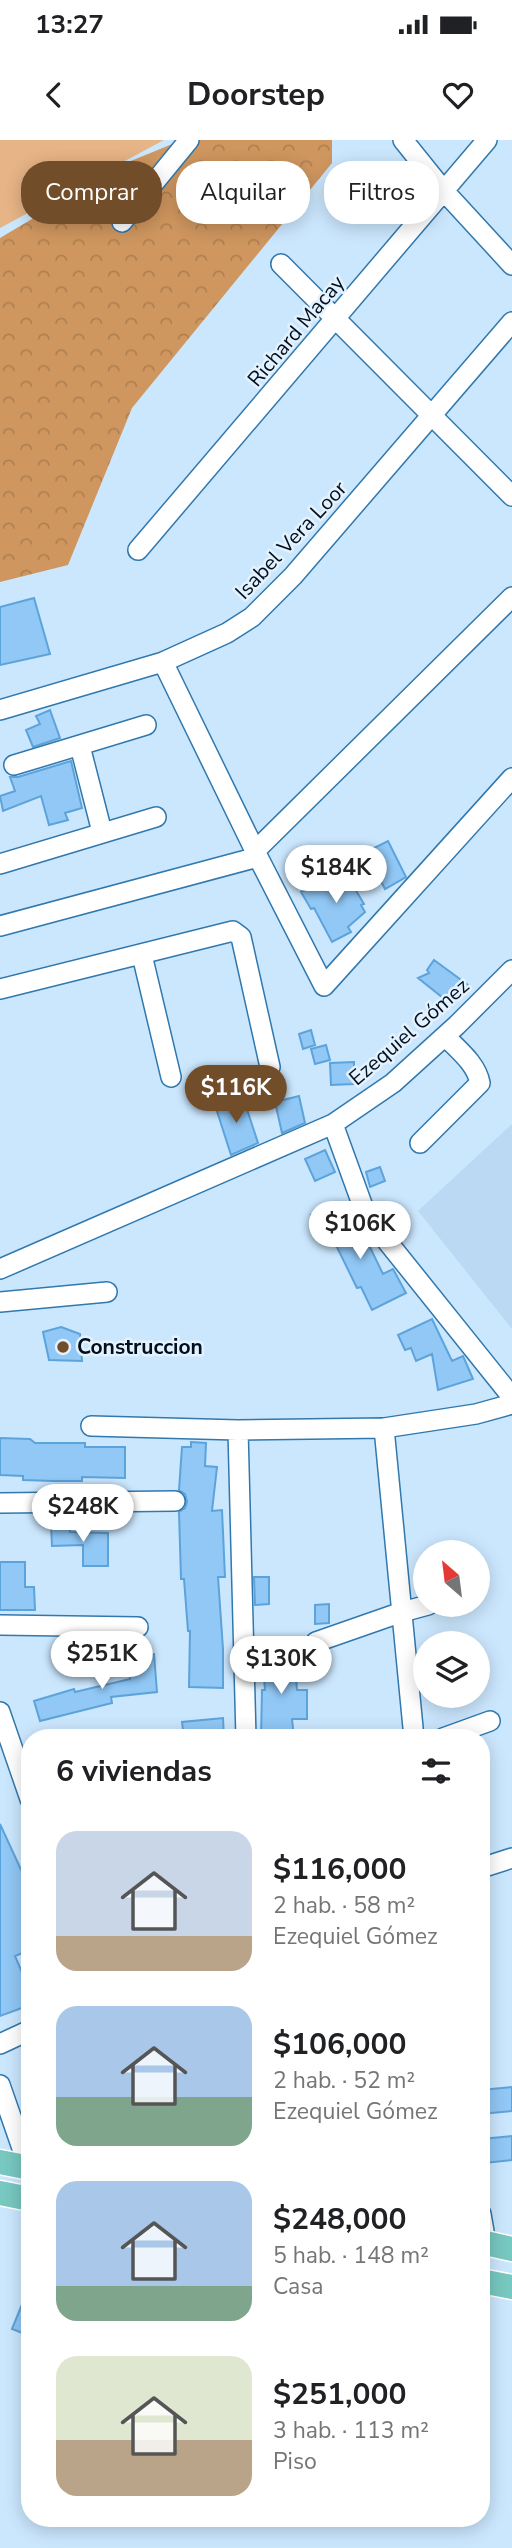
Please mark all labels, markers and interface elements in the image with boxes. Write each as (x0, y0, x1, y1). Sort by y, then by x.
text: 13:27 (35, 7, 104, 42)
text: Doorstep (187, 73, 325, 116)
icon: back (35, 76, 73, 114)
icon: heart (439, 76, 477, 114)
chip: Comprar (21, 161, 162, 224)
chip: Alquilar (176, 161, 310, 224)
chip: Filtros (324, 161, 439, 224)
street label: Richard Macay (241, 269, 351, 393)
street label: Isabel Vera Loor (229, 474, 353, 605)
pin: $184K (287, 846, 385, 905)
text: $184K (301, 852, 371, 883)
street label: Ezequiel Gómez (343, 972, 475, 1092)
pin: $116K (187, 1066, 285, 1125)
text: $116K (201, 1072, 271, 1103)
pin: $106K (311, 1202, 409, 1261)
text: $106K (325, 1208, 395, 1239)
place label: Construccion (77, 1333, 203, 1361)
marker: Construccion (55, 1339, 71, 1355)
pin: $248K (34, 1484, 132, 1544)
text: $248K (48, 1491, 118, 1522)
north arrow (413, 1540, 490, 1617)
map controls (413, 1540, 490, 1708)
button: layers (413, 1631, 490, 1708)
pin: $251K (53, 1632, 151, 1691)
pin: $130K (232, 1636, 330, 1696)
text: $251K (67, 1638, 137, 1669)
text: $130K (246, 1643, 316, 1674)
text: 6 viviendas (56, 1751, 212, 1792)
icon: filters (417, 1752, 455, 1790)
text: $116,000 (273, 1849, 406, 1890)
icon: home (112, 1859, 196, 1943)
text: 2 hab. · 58 m² (273, 1890, 415, 1921)
text: Ezequiel Gómez (273, 1921, 438, 1952)
text: $106,000 (273, 2024, 406, 2065)
icon: home (112, 2034, 196, 2118)
text: 2 hab. · 52 m² (273, 2065, 415, 2096)
text: Ezequiel Gómez (273, 2096, 438, 2127)
text: $248,000 (273, 2199, 406, 2240)
icon: home (112, 2209, 196, 2293)
text: 5 hab. · 148 m² (273, 2240, 429, 2271)
text: Casa (273, 2271, 324, 2302)
text: $251,000 (273, 2374, 406, 2415)
icon: home (112, 2384, 196, 2468)
text: 3 hab. · 113 m² (273, 2415, 429, 2446)
text: Piso (273, 2446, 317, 2477)

